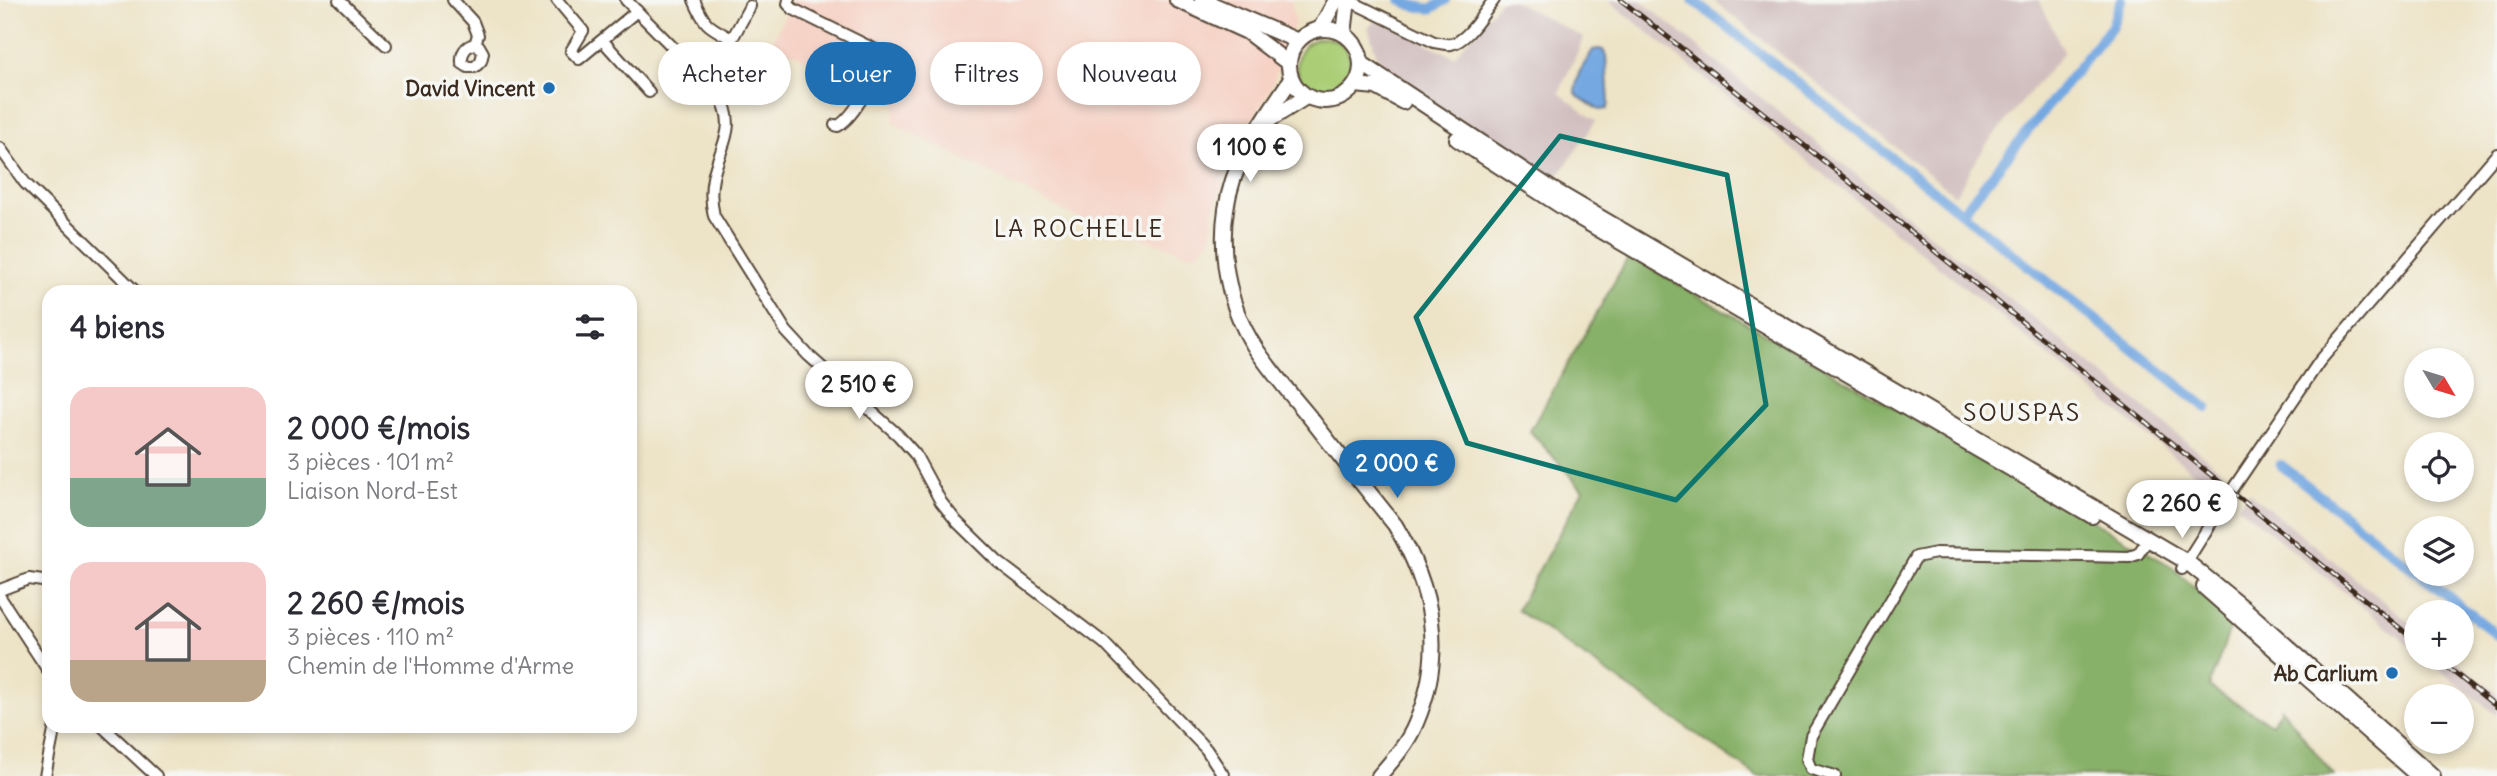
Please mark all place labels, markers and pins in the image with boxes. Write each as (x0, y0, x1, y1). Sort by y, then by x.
place label: David Vincent (405, 75, 536, 102)
marker: David Vincent (541, 80, 557, 96)
pin: 1 100 € (1185, 124, 1315, 184)
pin: 2 510 € (794, 362, 924, 421)
pin: 2 000 € (1332, 440, 1462, 500)
pin: 2 260 € (2117, 480, 2247, 540)
place label: Ab Carlium (2274, 660, 2379, 687)
marker: Ab Carlium (2384, 665, 2400, 681)

